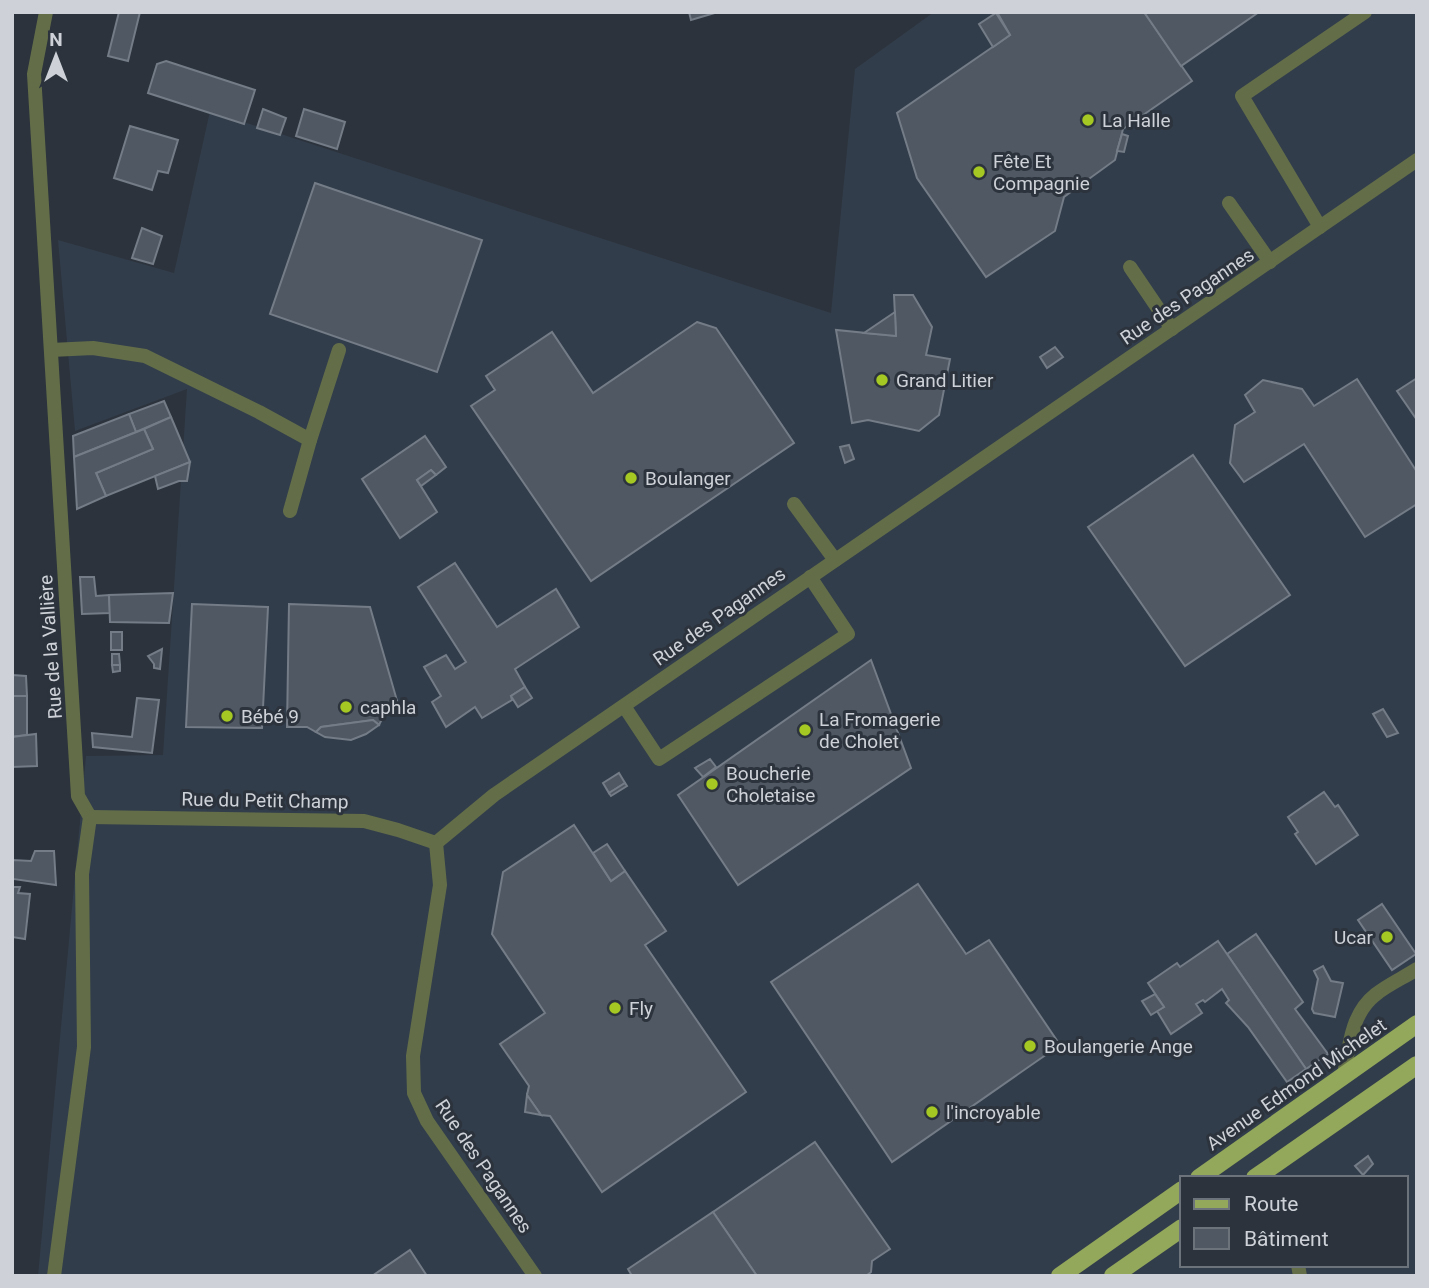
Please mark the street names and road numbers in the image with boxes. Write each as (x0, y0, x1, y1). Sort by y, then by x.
street label: Rue des Pagannes (1116, 243, 1259, 350)
street label: Rue des Pagannes (649, 562, 790, 671)
street label: Rue de la Vallière (34, 574, 67, 720)
street label: Rue du Petit Champ (181, 788, 349, 813)
street label: Avenue Edmond Michelet (1202, 1014, 1391, 1155)
street label: Rue des Pagannes (430, 1095, 537, 1238)

